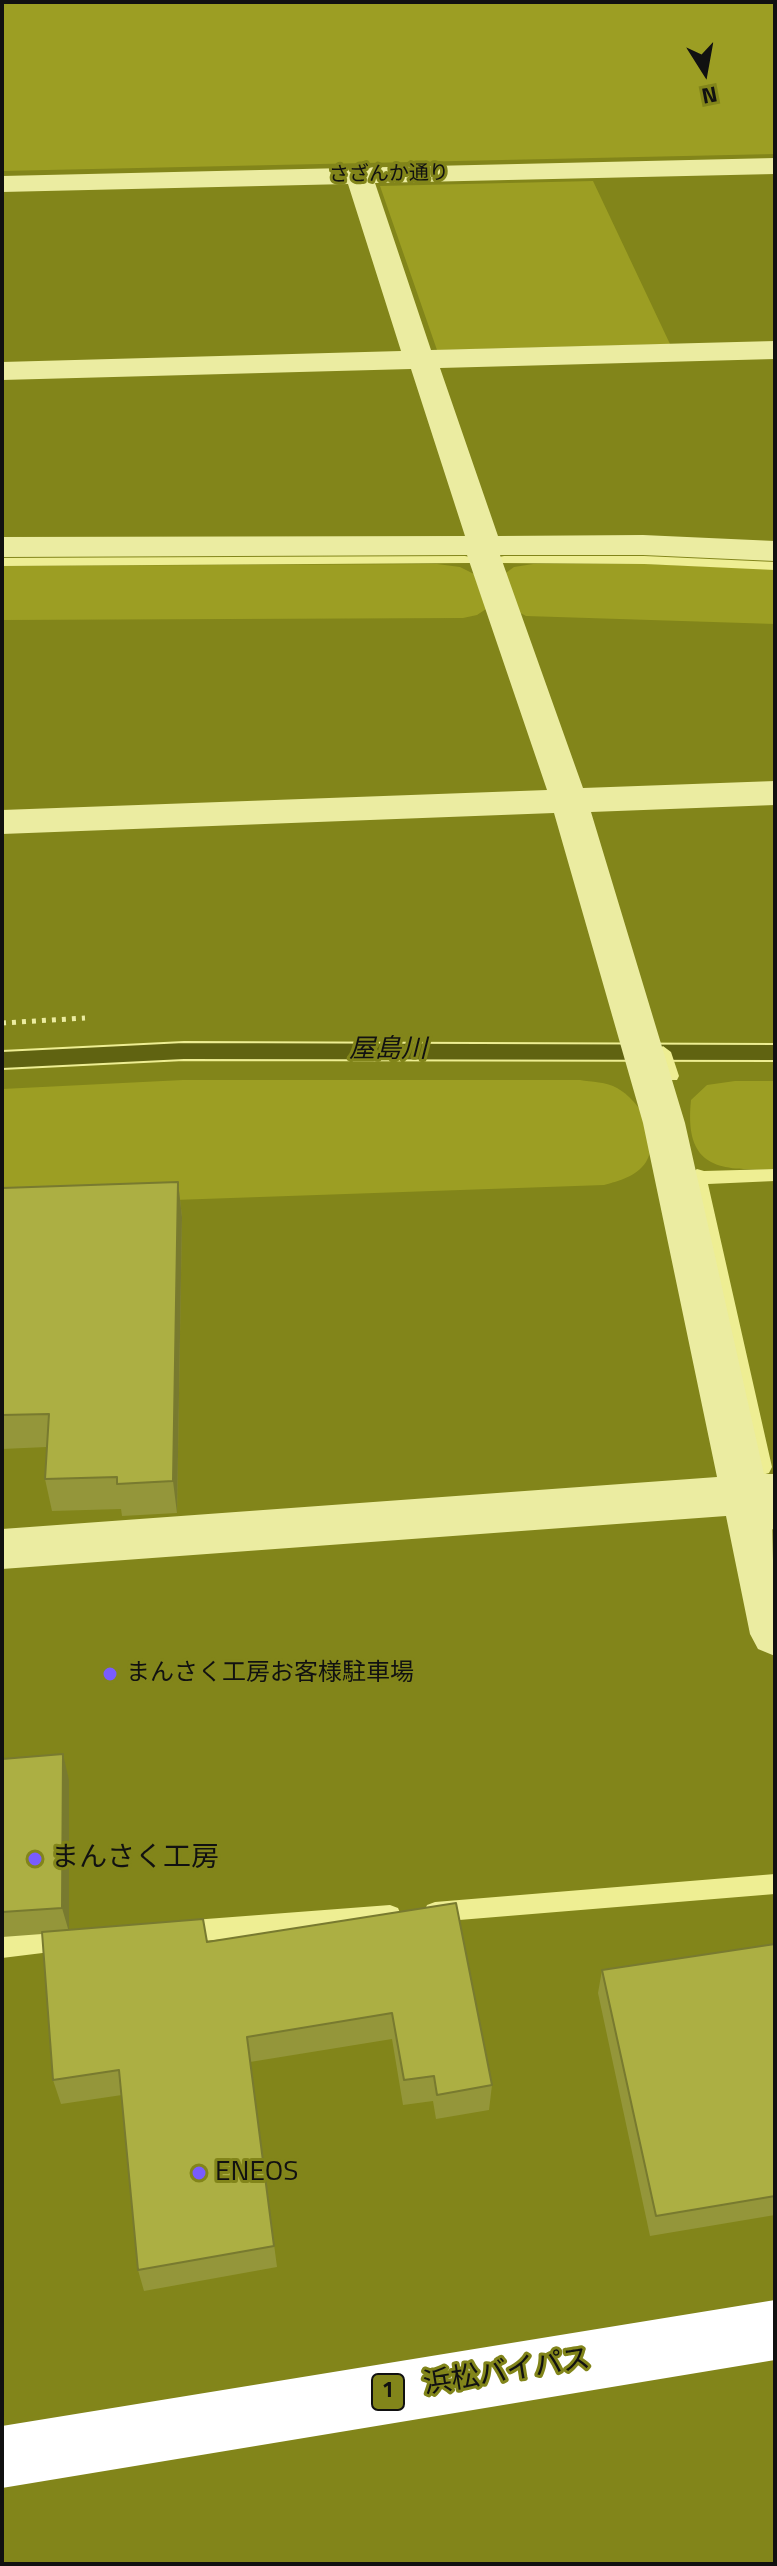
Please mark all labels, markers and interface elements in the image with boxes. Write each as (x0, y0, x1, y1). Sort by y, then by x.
north arrow (665, 32, 745, 112)
text: N (699, 77, 720, 114)
street label: さざんか通り (329, 162, 449, 188)
water label: 屋島川 (349, 1035, 427, 1067)
place label: まんさく工房お客様駐車場 (126, 1660, 414, 1688)
marker: まんさく工房お客様駐車場 (101, 1665, 119, 1683)
place label: まんさく工房 (51, 1842, 219, 1876)
marker: まんさく工房 (26, 1850, 44, 1868)
place label: ENEOS (215, 2156, 298, 2190)
marker: ENEOS (190, 2164, 208, 2182)
street label: 浜松バイパス (421, 2343, 593, 2403)
road number: 1 (372, 2374, 404, 2410)

